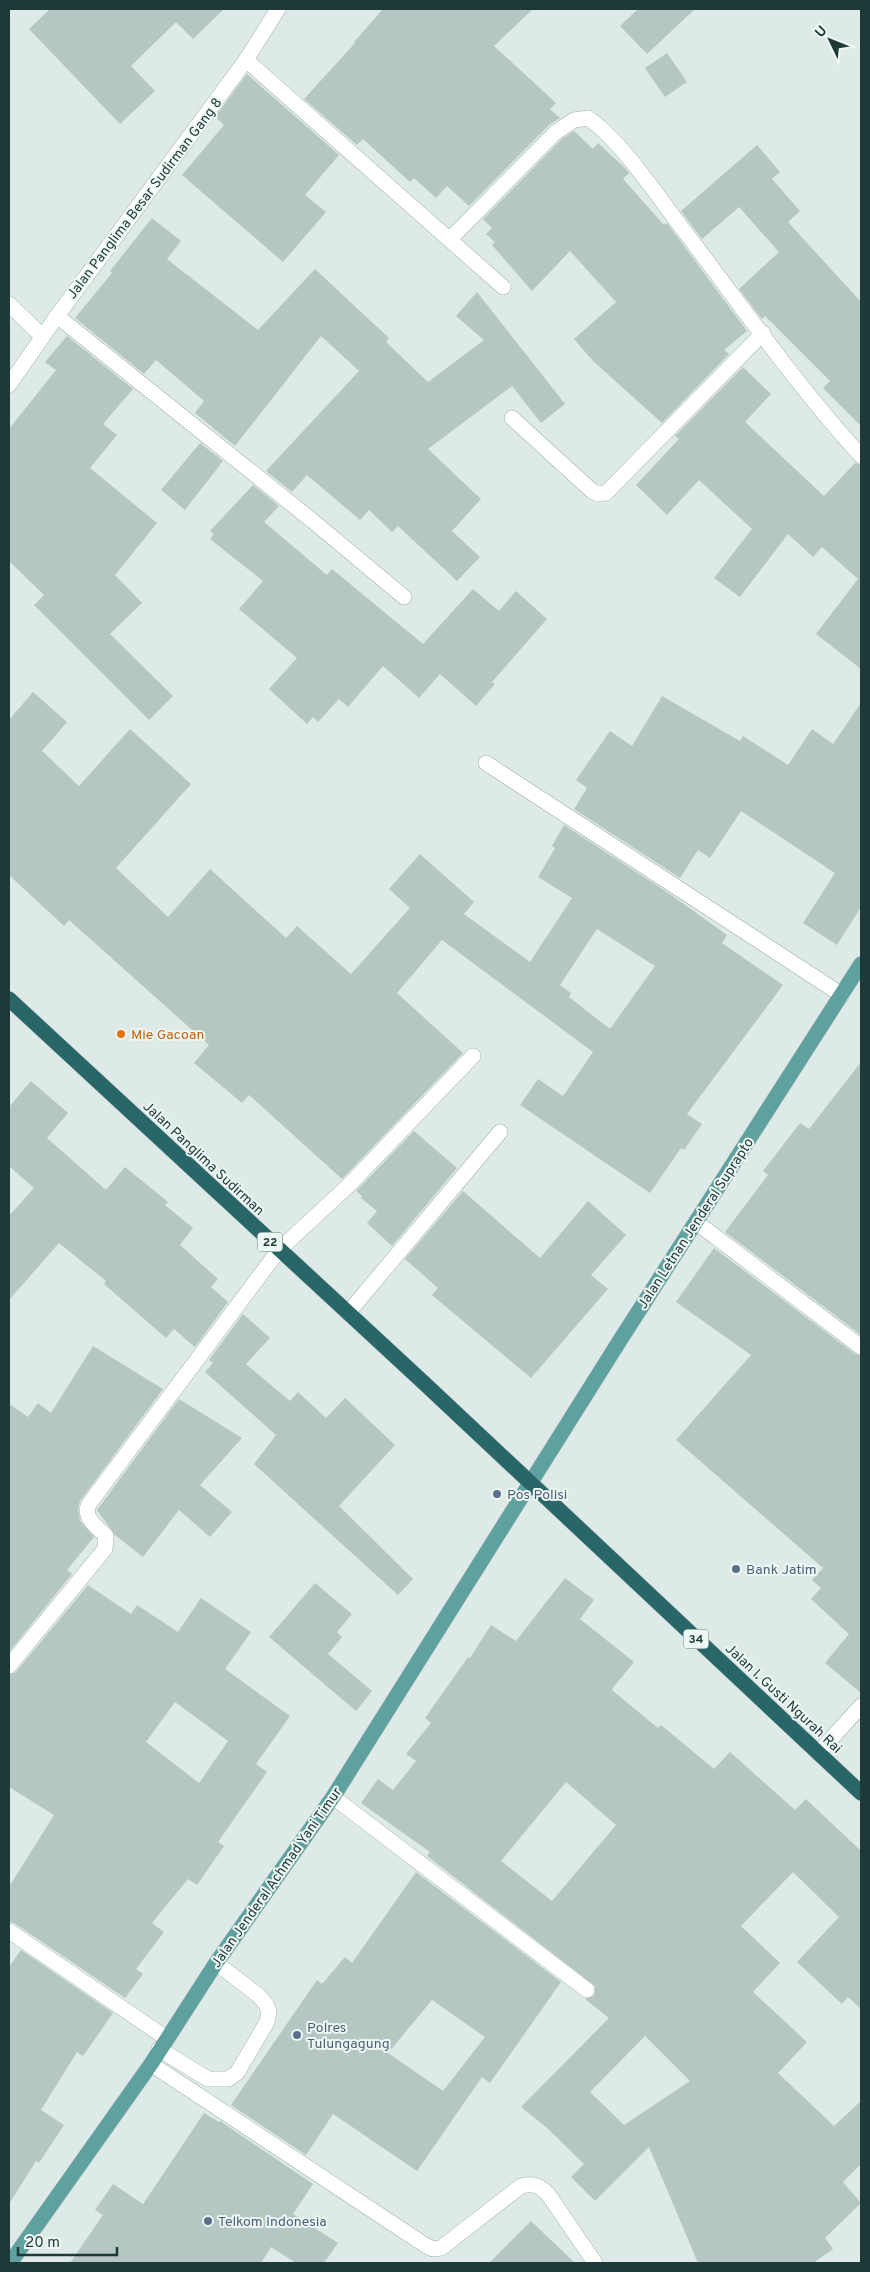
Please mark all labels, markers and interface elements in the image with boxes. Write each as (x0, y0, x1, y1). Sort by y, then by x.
north arrow (805, 15, 855, 65)
text: U (812, 23, 831, 42)
street label: Jalan Panglima Besar Sudirman Gang 8 (64, 95, 226, 303)
place label: Mie Gacoan (131, 1027, 204, 1044)
marker: Mie Gacoan (115, 1028, 127, 1040)
street label: Jalan Panglima Sudirman (139, 1098, 267, 1220)
street label: Jalan Letnan Jenderal Suprapto (635, 1135, 758, 1312)
road number: 22 (258, 1232, 282, 1252)
place label: Pos Polisi (507, 1487, 567, 1504)
marker: Pos Polisi (491, 1488, 503, 1500)
place label: Bank Jatim (746, 1562, 817, 1579)
marker: Bank Jatim (730, 1563, 742, 1575)
road number: 34 (684, 1630, 708, 1648)
street label: Jalan I. Gusti Ngurah Rai (721, 1641, 845, 1758)
street label: Jalan Jenderal Achmad Yani Timur (208, 1784, 347, 1971)
place label: Polres Tulungagung (307, 2020, 390, 2053)
marker: Polres Tulungagung (291, 2029, 303, 2041)
place label: Telkom Indonesia (218, 2214, 327, 2231)
marker: Telkom Indonesia (202, 2215, 214, 2227)
scale bar (18, 2224, 116, 2256)
text: 20 m (25, 2234, 60, 2253)

